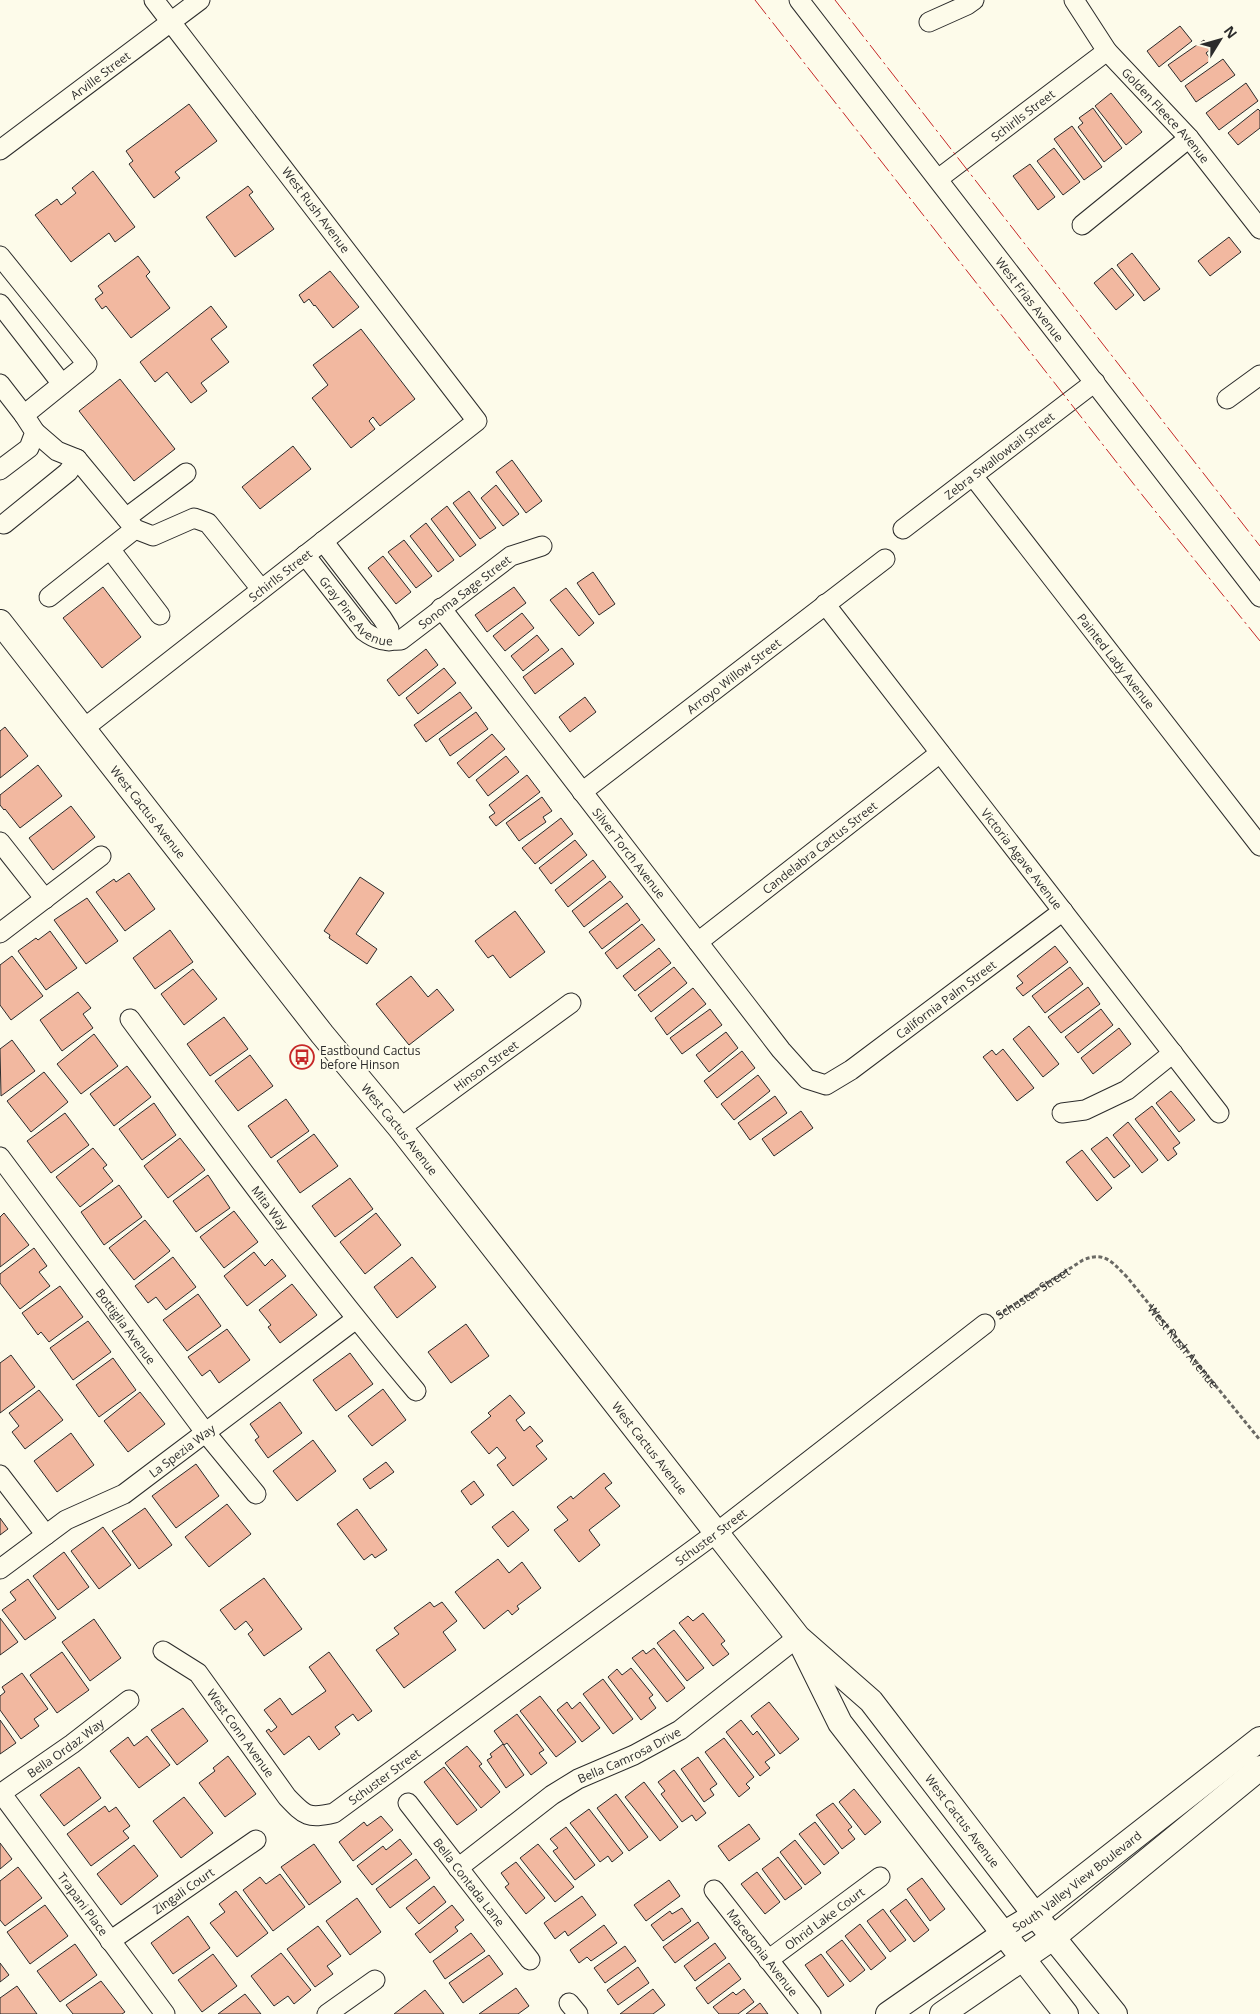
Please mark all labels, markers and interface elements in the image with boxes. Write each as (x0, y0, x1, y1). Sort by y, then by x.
north arrow (1195, 15, 1245, 65)
text: N (1220, 22, 1242, 42)
street label: Arville Street (66, 47, 134, 103)
street label: Golden Fleece Avenue (1118, 64, 1214, 167)
street label: Schirlls Street (987, 85, 1058, 145)
street label: West Rush Avenue (278, 163, 354, 257)
street label: West Frias Avenue (992, 253, 1068, 345)
street label: Zebra Swallowtail Street (940, 408, 1058, 503)
street label: Schirlls Street (245, 545, 315, 605)
street label: Sonoma Sage Street (414, 551, 514, 633)
street label: Gray Pine Avenue (316, 572, 393, 649)
street label: Painted Lady Avenue (1074, 609, 1159, 713)
street label: Arroyo Willow Street (683, 634, 784, 717)
street label: West Cactus Avenue (107, 762, 190, 862)
street label: Candelabra Cactus Street (758, 797, 880, 897)
street label: Silver Torch Avenue (589, 804, 670, 902)
street label: Victoria Agave Avenue (978, 805, 1067, 913)
street label: California Palm Street (892, 956, 999, 1042)
street label: Hinson Street (450, 1036, 521, 1095)
place label: Eastbound Cactus before Hinson (320, 1042, 421, 1073)
bus stop icon: Eastbound Cactus before Hinson (289, 1044, 315, 1070)
street label: West Cactus Avenue (358, 1080, 442, 1179)
street label: Mita Way (248, 1182, 293, 1234)
street label: Schuster Street (992, 1262, 1073, 1323)
street label: Bottiglia Avenue (92, 1285, 160, 1368)
street label: West Rush Avenue (1144, 1300, 1223, 1392)
street label: West Cactus Avenue (608, 1398, 692, 1498)
street label: La Spezia Way (145, 1419, 219, 1481)
street label: Schuster Street (671, 1504, 750, 1569)
street label: West Conn Avenue (203, 1685, 279, 1781)
street label: Bella Ordaz Way (23, 1713, 108, 1781)
street label: Bella Camrosa Drive (575, 1723, 684, 1787)
street label: Schuster Street (345, 1744, 424, 1808)
street label: West Cactus Avenue (921, 1771, 1004, 1871)
street label: South Valley View Boulevard (1009, 1827, 1145, 1935)
street label: Bella Contada Lane (430, 1834, 509, 1930)
street label: Zingali Court (149, 1863, 217, 1918)
street label: Trapani Place (54, 1869, 113, 1939)
street label: Ohrid Lake Court (781, 1883, 868, 1954)
street label: Macedonia Avenue (723, 1905, 802, 2000)

